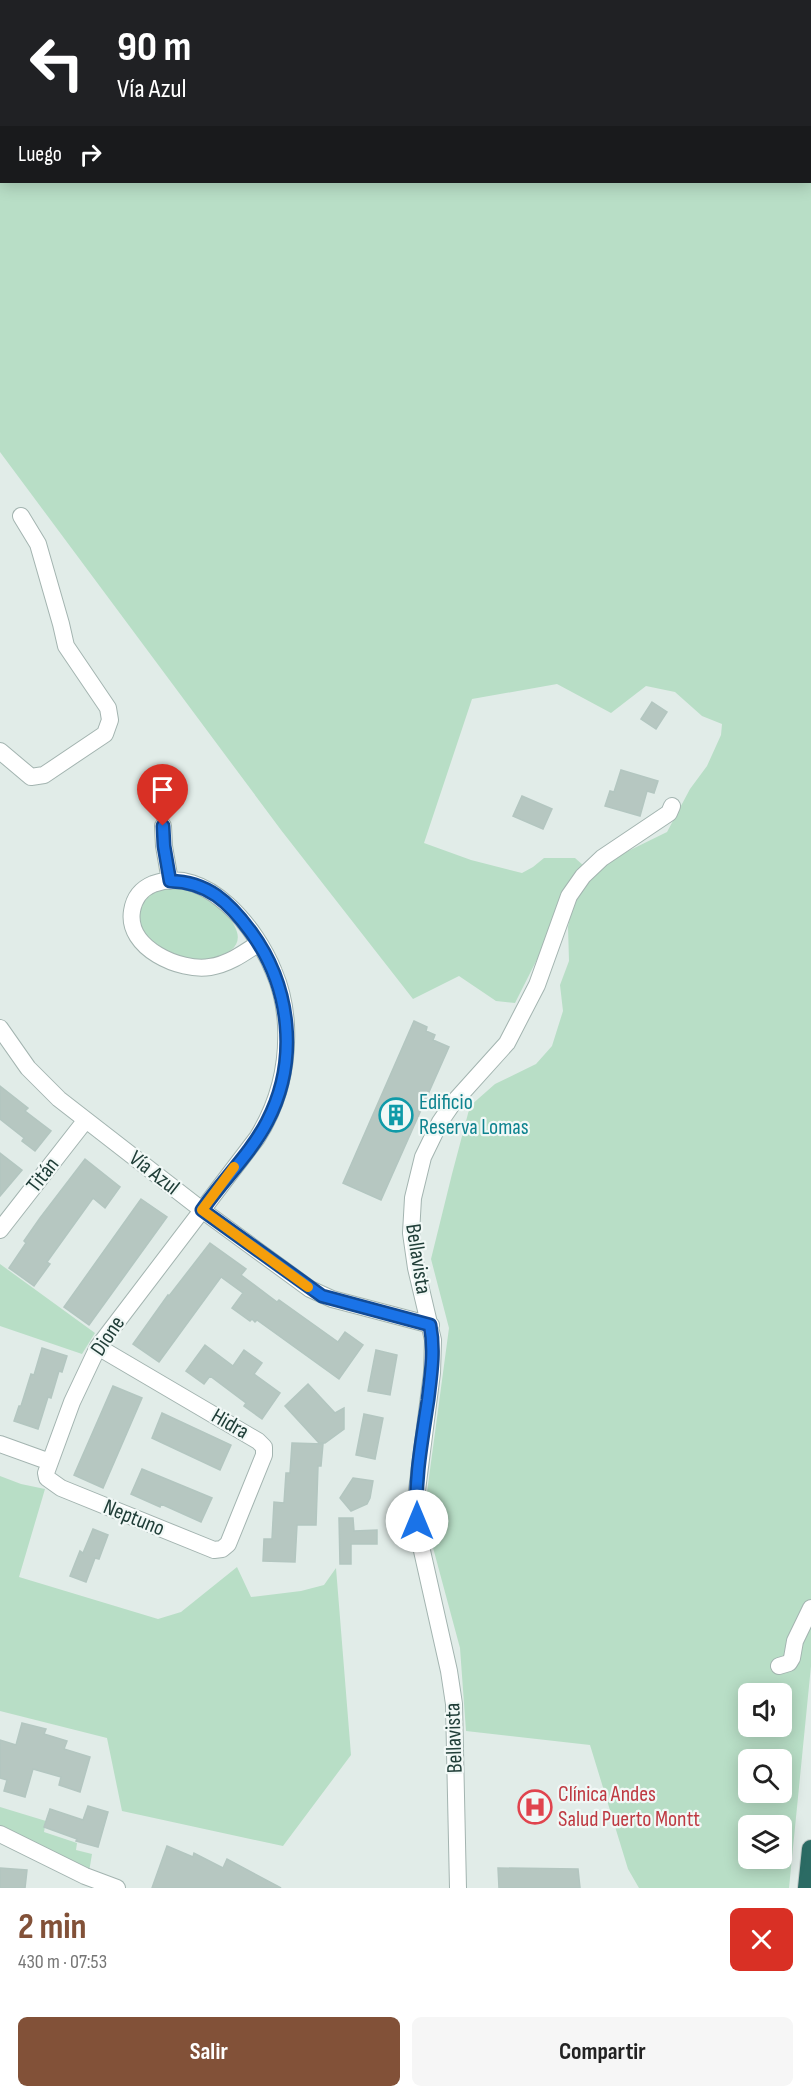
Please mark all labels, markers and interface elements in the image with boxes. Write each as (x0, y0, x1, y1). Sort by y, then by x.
text: 90 m (117, 22, 191, 73)
icon: left (18, 24, 96, 102)
text: Vía Azul (117, 73, 187, 105)
icon: right (74, 138, 107, 171)
text: Luego (18, 141, 62, 168)
pin (137, 764, 188, 826)
icon: arrive (146, 773, 179, 806)
place label: Edificio Reserva Lomas (419, 1089, 529, 1141)
building icon: Edificio Reserva Lomas (378, 1097, 414, 1133)
street label: Vía Azul (123, 1145, 185, 1201)
street label: Titán (21, 1152, 65, 1198)
street label: Bellavista (399, 1222, 437, 1296)
street label: Dione (85, 1311, 131, 1361)
street label: Hidra (206, 1403, 254, 1445)
position arrow (385, 1489, 449, 1553)
street label: Neptuno (99, 1494, 169, 1542)
map controls (738, 1683, 792, 1869)
button: sound (738, 1683, 792, 1737)
street label: Bellavista (439, 1702, 469, 1774)
button: search (738, 1749, 792, 1803)
place label: Clínica Andes Salud Puerto Montt (558, 1781, 700, 1833)
hospital icon: Clínica Andes Salud Puerto Montt (517, 1789, 553, 1825)
button: layers (738, 1815, 792, 1869)
text: 2 min (18, 1906, 87, 1949)
button: close (730, 1908, 793, 1971)
text: 430 m · 07:53 (18, 1950, 107, 1974)
button: Salir (18, 2017, 400, 2086)
button: Compartir (412, 2017, 793, 2086)

